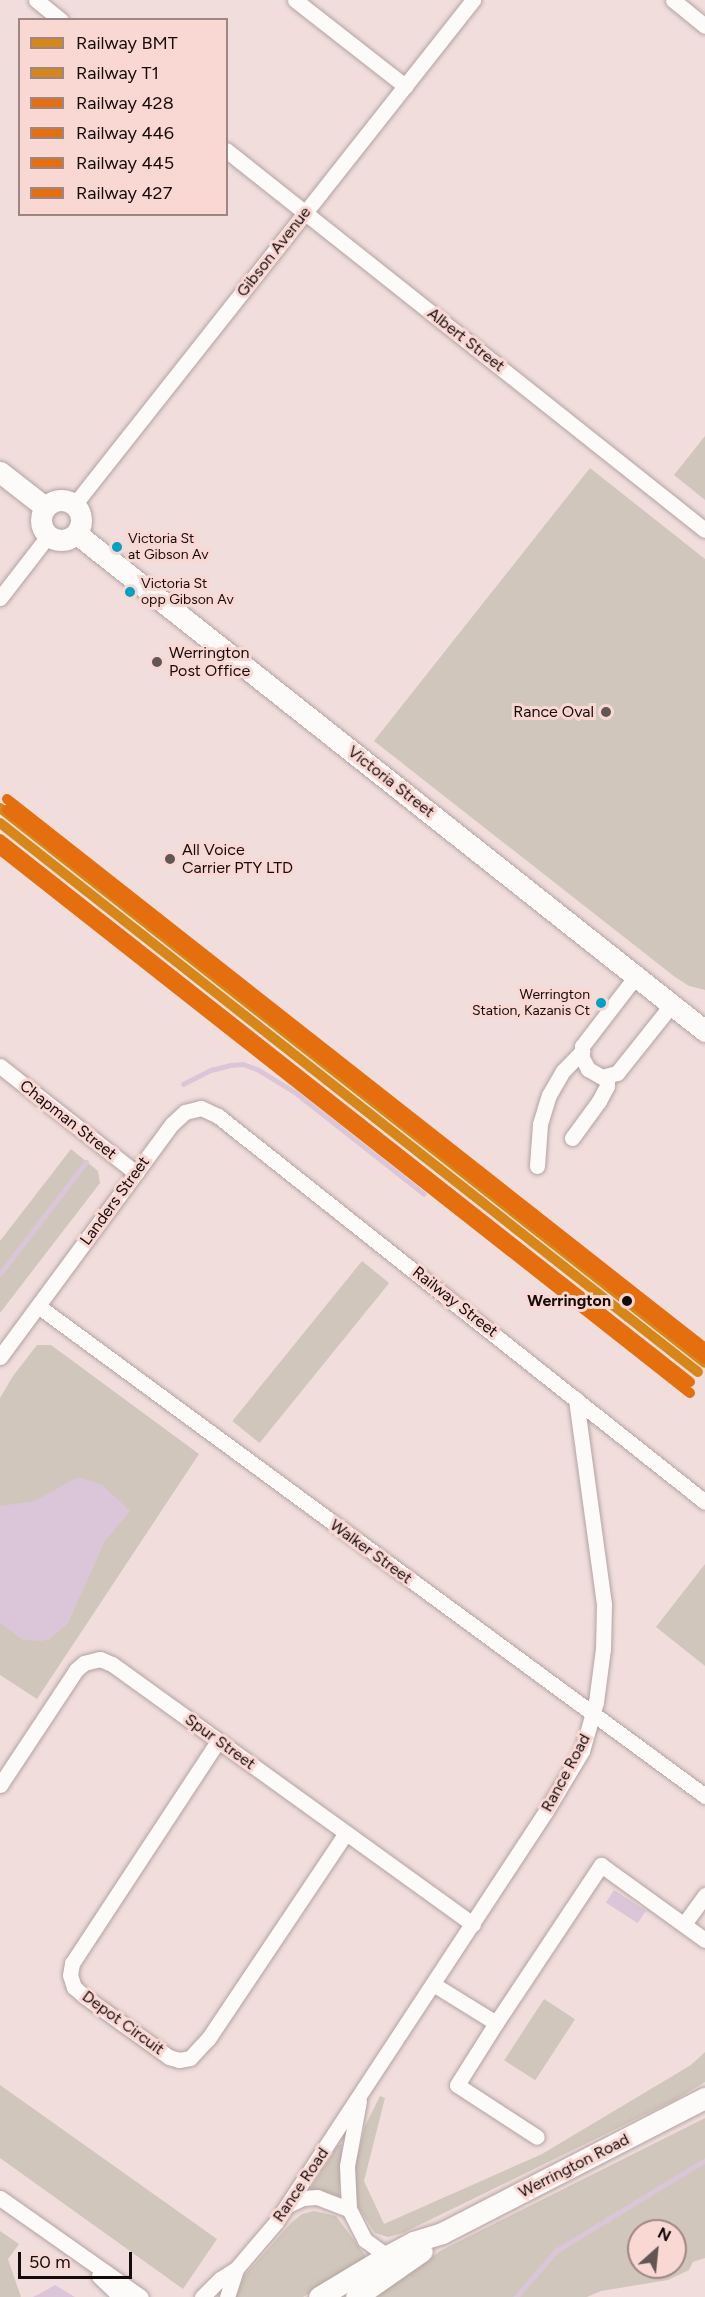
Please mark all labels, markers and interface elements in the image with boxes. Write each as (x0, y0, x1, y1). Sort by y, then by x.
legend (18, 18, 228, 216)
text: Railway BMT (76, 32, 178, 54)
text: Railway T1 (76, 62, 159, 84)
text: Railway 428 (76, 92, 174, 114)
text: Railway 446 (76, 122, 174, 144)
text: Railway 445 (76, 152, 174, 174)
text: Railway 427 (76, 182, 172, 204)
street label: Gibson Avenue (233, 203, 315, 301)
street label: Albert Street (424, 304, 508, 376)
place label: Victoria St at Gibson Av (128, 531, 208, 564)
marker: Victoria St at Gibson Av (111, 541, 123, 553)
place label: Victoria St opp Gibson Av (141, 576, 234, 608)
marker: Victoria St opp Gibson Av (124, 586, 136, 598)
place label: Werrington Post Office (169, 643, 250, 681)
marker: Werrington Post Office (150, 655, 164, 669)
place label: Rance Oval (513, 702, 594, 722)
marker: Rance Oval (599, 705, 613, 719)
street label: Victoria Street (344, 742, 438, 822)
place label: All Voice Carrier PTY LTD (182, 840, 293, 878)
marker: All Voice Carrier PTY LTD (163, 852, 177, 866)
place label: Werrington Station, Kazanis Ct (472, 987, 590, 1020)
marker: Werrington Station, Kazanis Ct (595, 997, 607, 1009)
street label: Chapman Street (16, 1076, 120, 1164)
street label: Landers Street (76, 1153, 154, 1249)
street label: Railway Street (409, 1263, 501, 1341)
marker: Werrington (616, 1290, 638, 1312)
place label: Werrington (527, 1291, 611, 1311)
street label: Walker Street (326, 1516, 416, 1588)
street label: Spur Street (181, 1710, 259, 1774)
street label: Rance Road (538, 1731, 594, 1815)
street label: Depot Circuit (78, 1987, 168, 2059)
street label: Werrington Road (516, 2130, 632, 2202)
street label: Rance Road (269, 2144, 333, 2226)
north arrow (627, 2219, 687, 2279)
text: N (655, 2223, 674, 2246)
scale bar (21, 2240, 135, 2278)
text: 50 m (29, 2251, 71, 2273)

